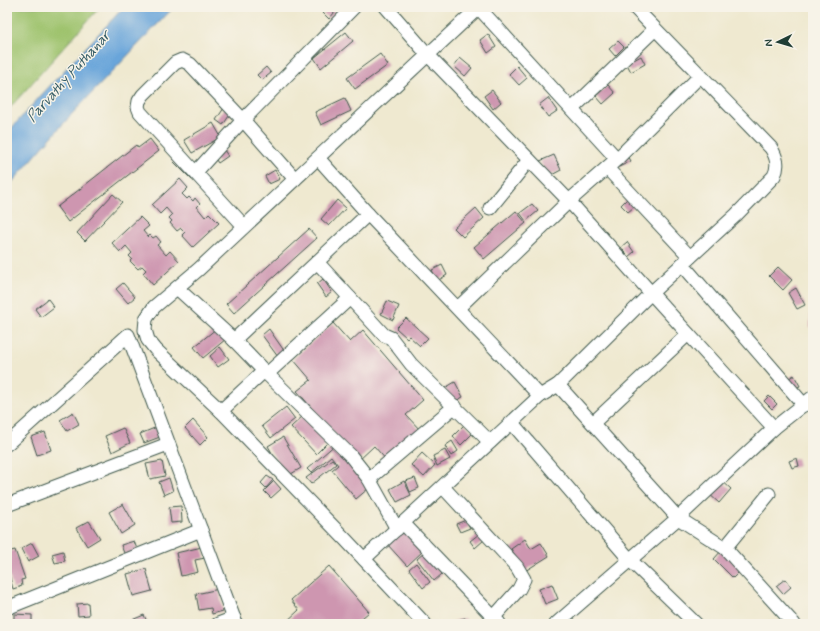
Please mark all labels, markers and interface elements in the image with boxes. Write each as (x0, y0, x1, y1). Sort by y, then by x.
north arrow (758, 22, 798, 62)
water label: Parvathy Puthanar (22, 25, 116, 127)
text: N (762, 39, 776, 47)

